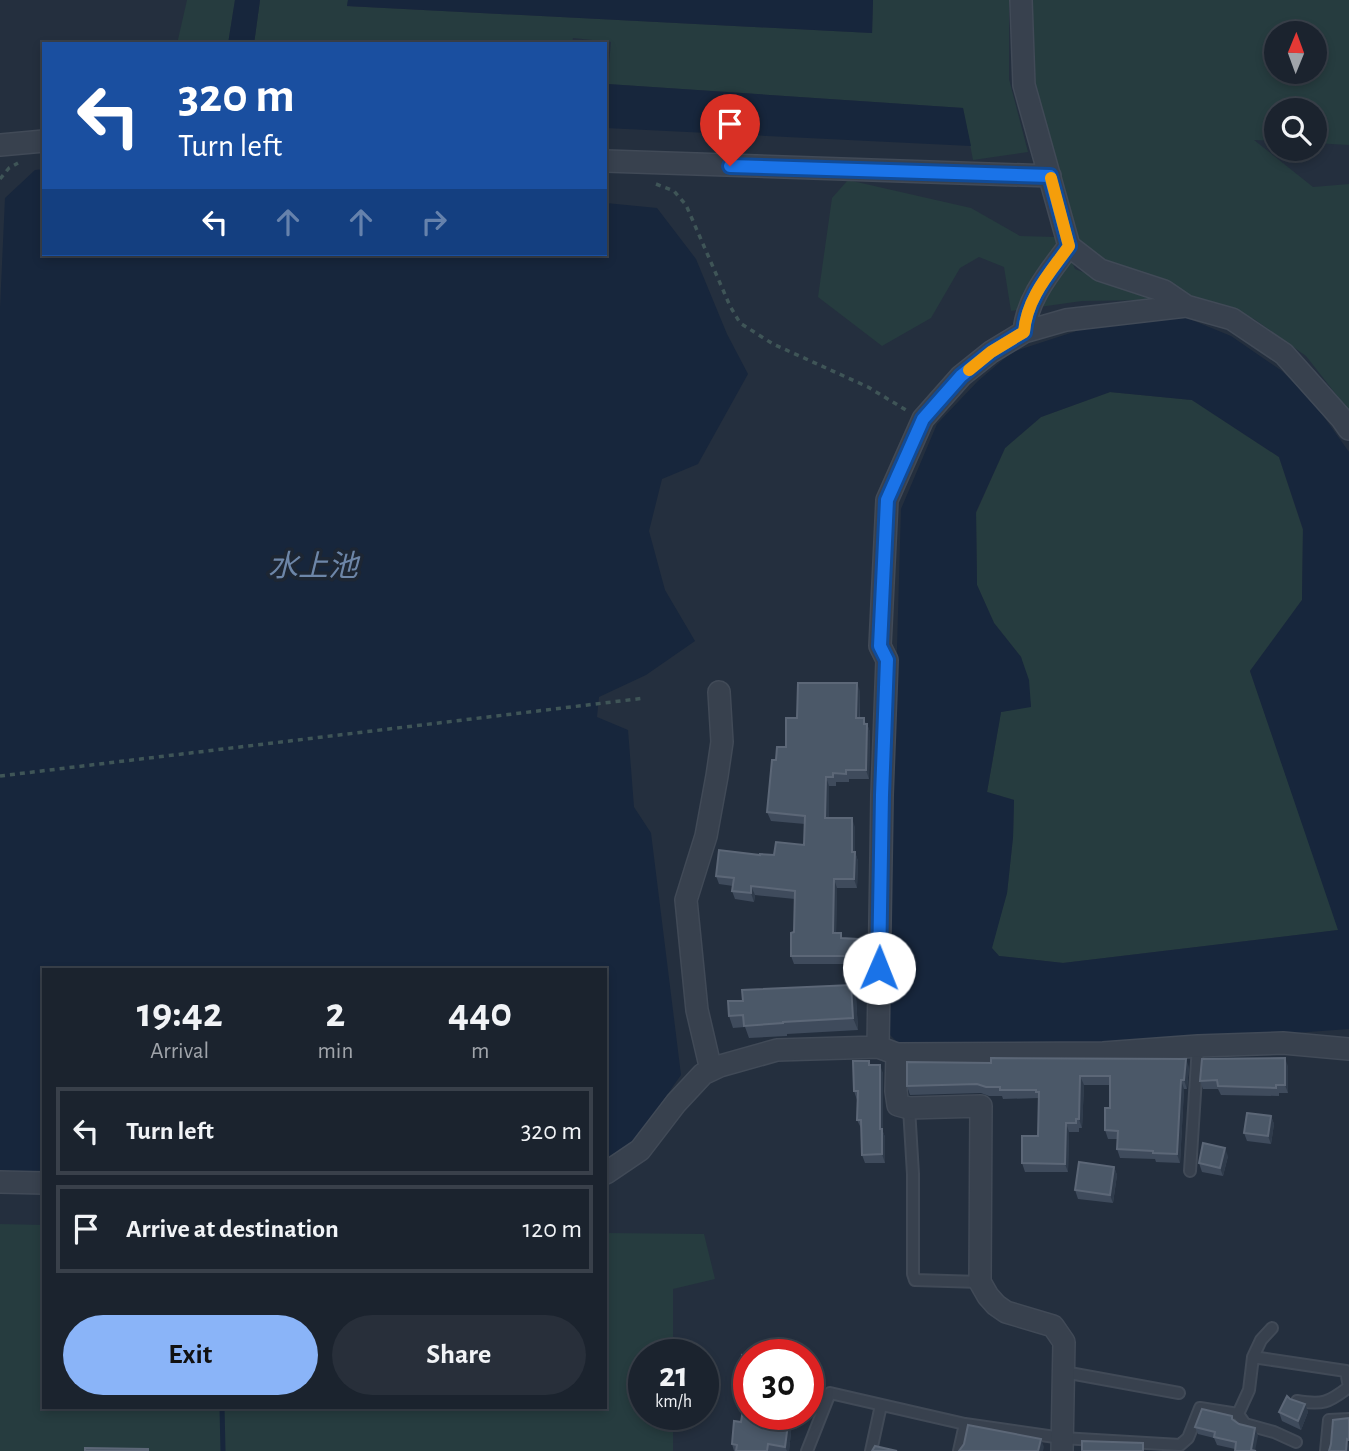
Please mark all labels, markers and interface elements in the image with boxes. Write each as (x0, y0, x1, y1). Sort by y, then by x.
north arrow (1264, 21, 1326, 84)
map controls (1264, 21, 1327, 161)
icon: left (63, 70, 154, 161)
text: 320 m (178, 72, 295, 121)
pin (700, 94, 760, 166)
button: search (1264, 98, 1327, 161)
icon: arrive (711, 105, 749, 143)
text: Turn left (178, 130, 282, 162)
icon: left (196, 203, 234, 241)
icon: ahead (269, 203, 307, 241)
icon: ahead (342, 203, 380, 241)
icon: right (415, 203, 453, 241)
water label: 水上池 (268, 550, 361, 582)
position arrow (842, 931, 916, 1005)
text: 19:42 (137, 992, 223, 1034)
text: 2 (325, 992, 345, 1034)
text: 440 (448, 992, 512, 1034)
text: Arrival (150, 1040, 209, 1063)
text: min (317, 1040, 353, 1063)
text: m (471, 1040, 489, 1063)
icon: left (67, 1112, 105, 1150)
text: Turn left (126, 1118, 214, 1144)
text: 320 m (521, 1118, 582, 1144)
icon: arrive (67, 1210, 105, 1248)
text: Arrive at destination (126, 1216, 339, 1242)
text: 120 m (522, 1216, 582, 1242)
button: Exit (63, 1315, 318, 1395)
button: Share (332, 1315, 586, 1395)
speed limit sign: 30 (733, 1339, 824, 1430)
text: 21 (659, 1358, 688, 1393)
text: km/h (655, 1393, 692, 1411)

